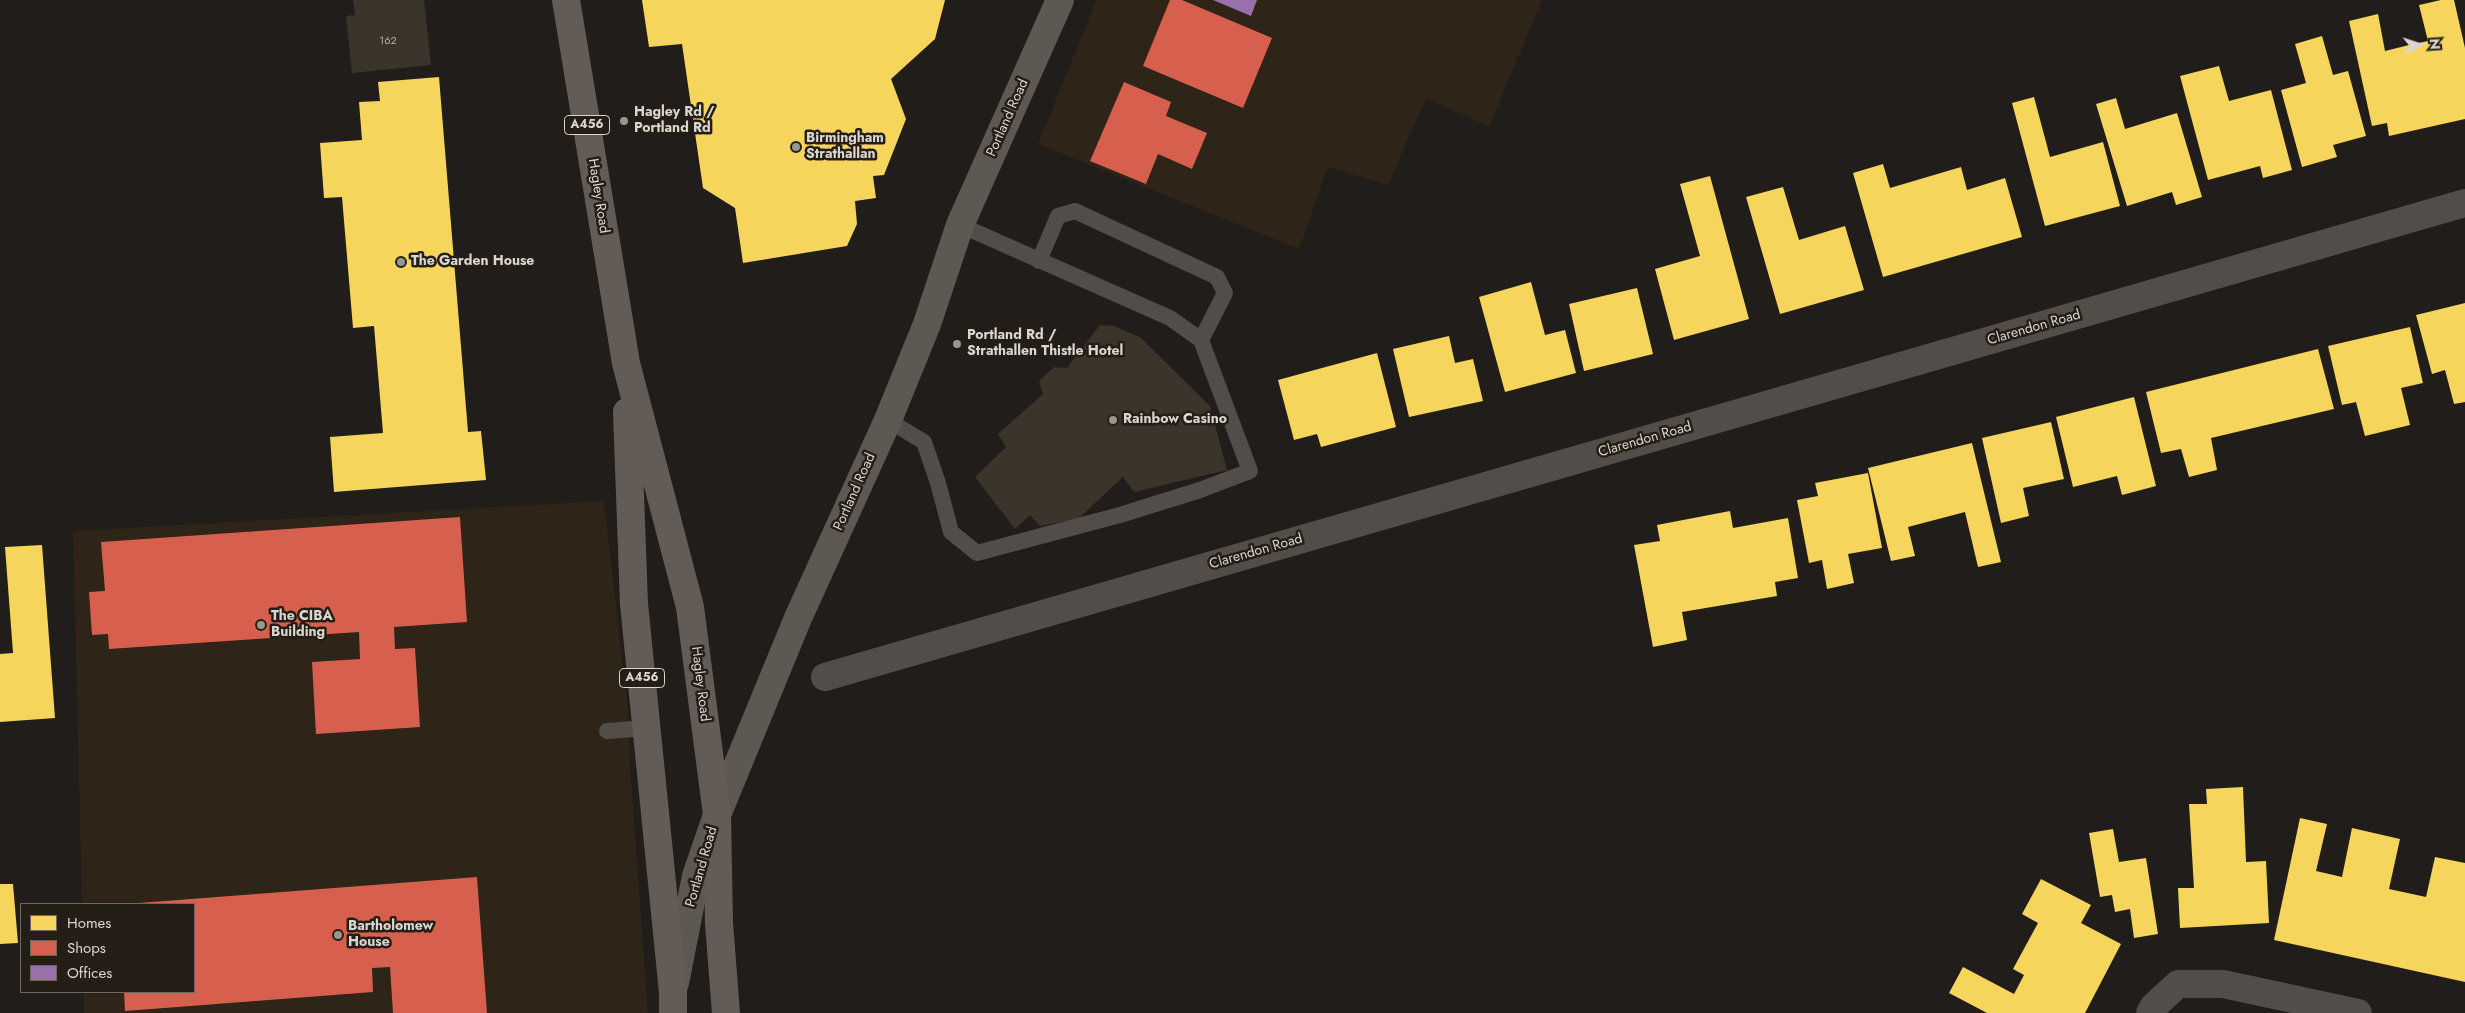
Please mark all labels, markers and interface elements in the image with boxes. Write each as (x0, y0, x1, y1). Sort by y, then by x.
north arrow (2395, 20, 2445, 70)
house number: 162 (379, 34, 397, 48)
text: N (2425, 38, 2445, 50)
street label: Portland Road (983, 77, 1033, 159)
place label: Hagley Rd / Portland Rd (634, 105, 715, 138)
marker: Hagley Rd / Portland Rd (618, 115, 630, 127)
road number: A456 (564, 116, 610, 134)
place label: Birmingham Strathallan (806, 131, 884, 164)
marker: Birmingham Strathallan (790, 141, 802, 153)
street label: Hagley Road (584, 157, 612, 235)
place label: The Garden House (411, 254, 534, 270)
marker: The Garden House (395, 256, 407, 268)
street label: Clarendon Road (1986, 307, 2082, 349)
place label: Portland Rd / Strathallen Thistle Hotel (967, 328, 1123, 361)
marker: Portland Rd / Strathallen Thistle Hotel (951, 338, 963, 350)
place label: Rainbow Casino (1123, 412, 1227, 428)
marker: Rainbow Casino (1107, 414, 1119, 426)
street label: Clarendon Road (1597, 419, 1693, 461)
street label: Portland Road (830, 451, 880, 533)
street label: Clarendon Road (1208, 531, 1304, 573)
place label: The CIBA Building (271, 609, 333, 642)
marker: The CIBA Building (255, 619, 267, 631)
street label: Hagley Road (687, 646, 713, 722)
road number: A456 (620, 668, 664, 688)
street label: Portland Road (683, 825, 721, 909)
legend (20, 903, 195, 993)
text: Homes (67, 912, 111, 934)
place label: Bartholomew House (348, 919, 433, 952)
marker: Bartholomew House (332, 929, 344, 941)
text: Shops (67, 937, 106, 959)
text: Offices (67, 962, 112, 984)

